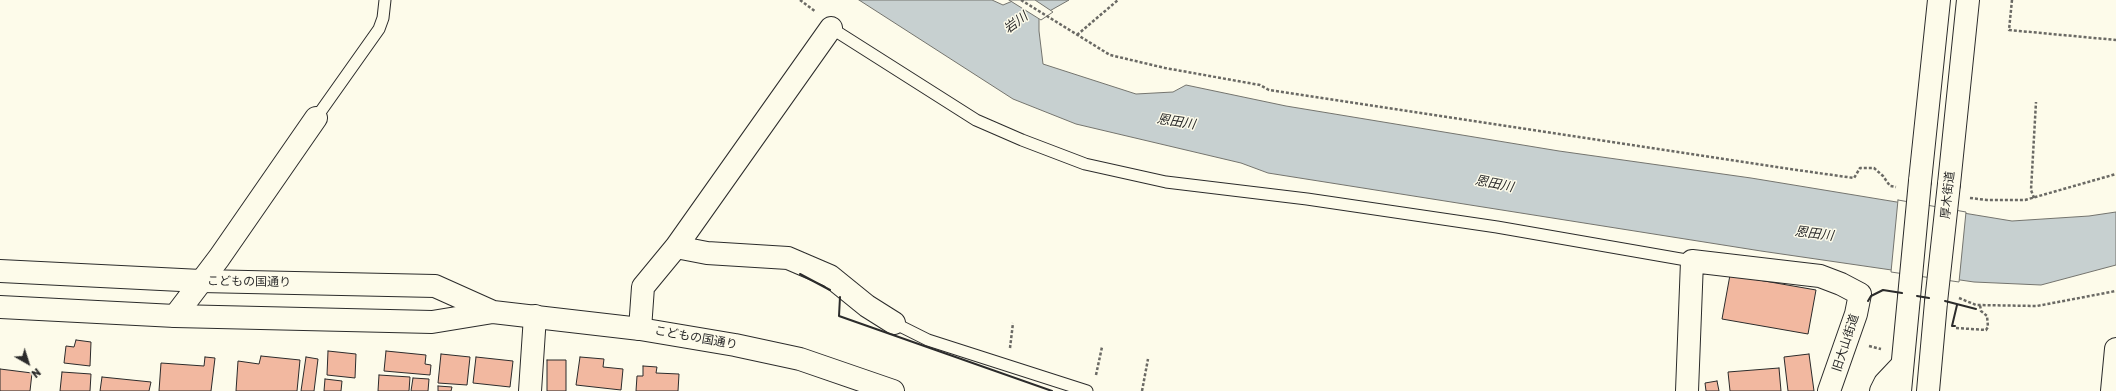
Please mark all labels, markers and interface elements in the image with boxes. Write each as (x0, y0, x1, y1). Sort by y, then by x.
water label: 岩川 (1001, 9, 1031, 37)
water label: 恩田川 (1156, 111, 1196, 133)
street label: 厚木街道 (1938, 170, 1958, 220)
water label: 恩田川 (1473, 173, 1515, 195)
water label: 恩田川 (1794, 224, 1834, 244)
street label: こどもの国通り (207, 274, 291, 290)
street label: 旧大山街道 (1830, 312, 1862, 374)
street label: こどもの国通り (653, 324, 739, 352)
north arrow (8, 343, 48, 383)
text: N (29, 365, 43, 380)

